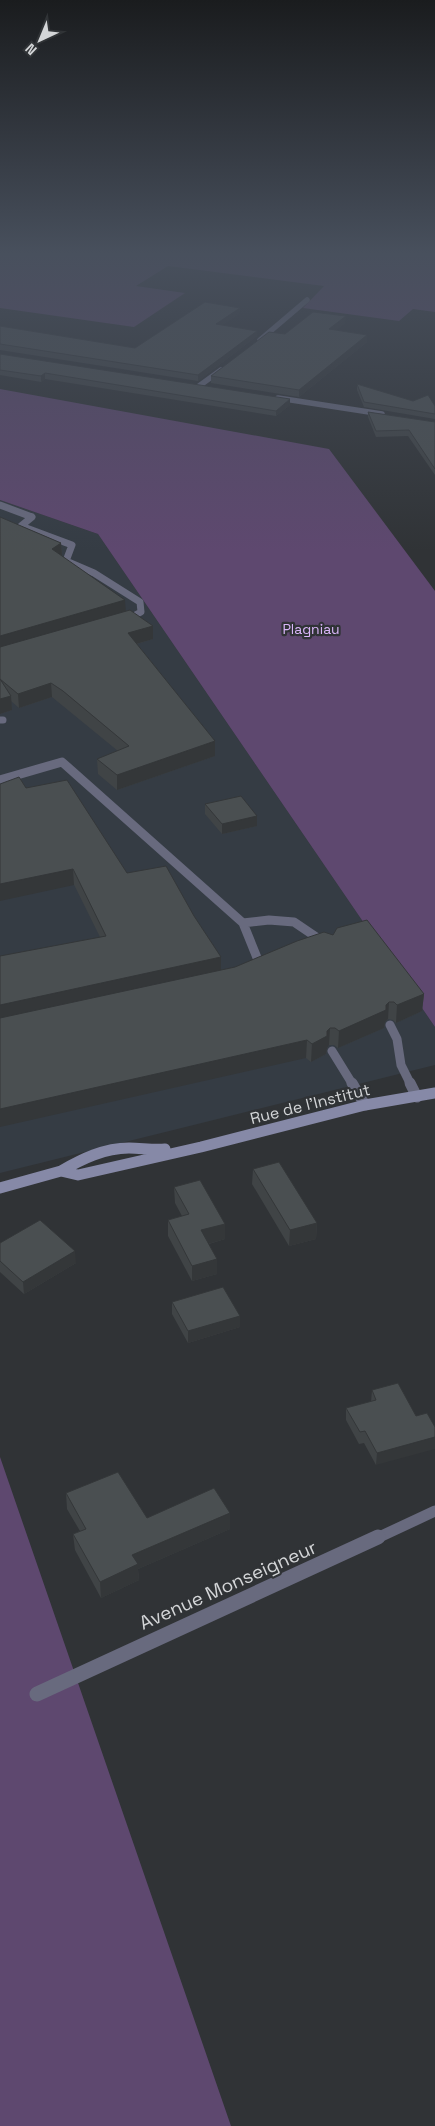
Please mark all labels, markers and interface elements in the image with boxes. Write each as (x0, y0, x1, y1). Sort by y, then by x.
north arrow (15, 15, 65, 65)
text: N (21, 40, 41, 59)
park label: Plagniau (282, 620, 340, 638)
street label: Rue de l'Institut (248, 1079, 372, 1129)
street label: Avenue Monseigneur (135, 1535, 321, 1635)

